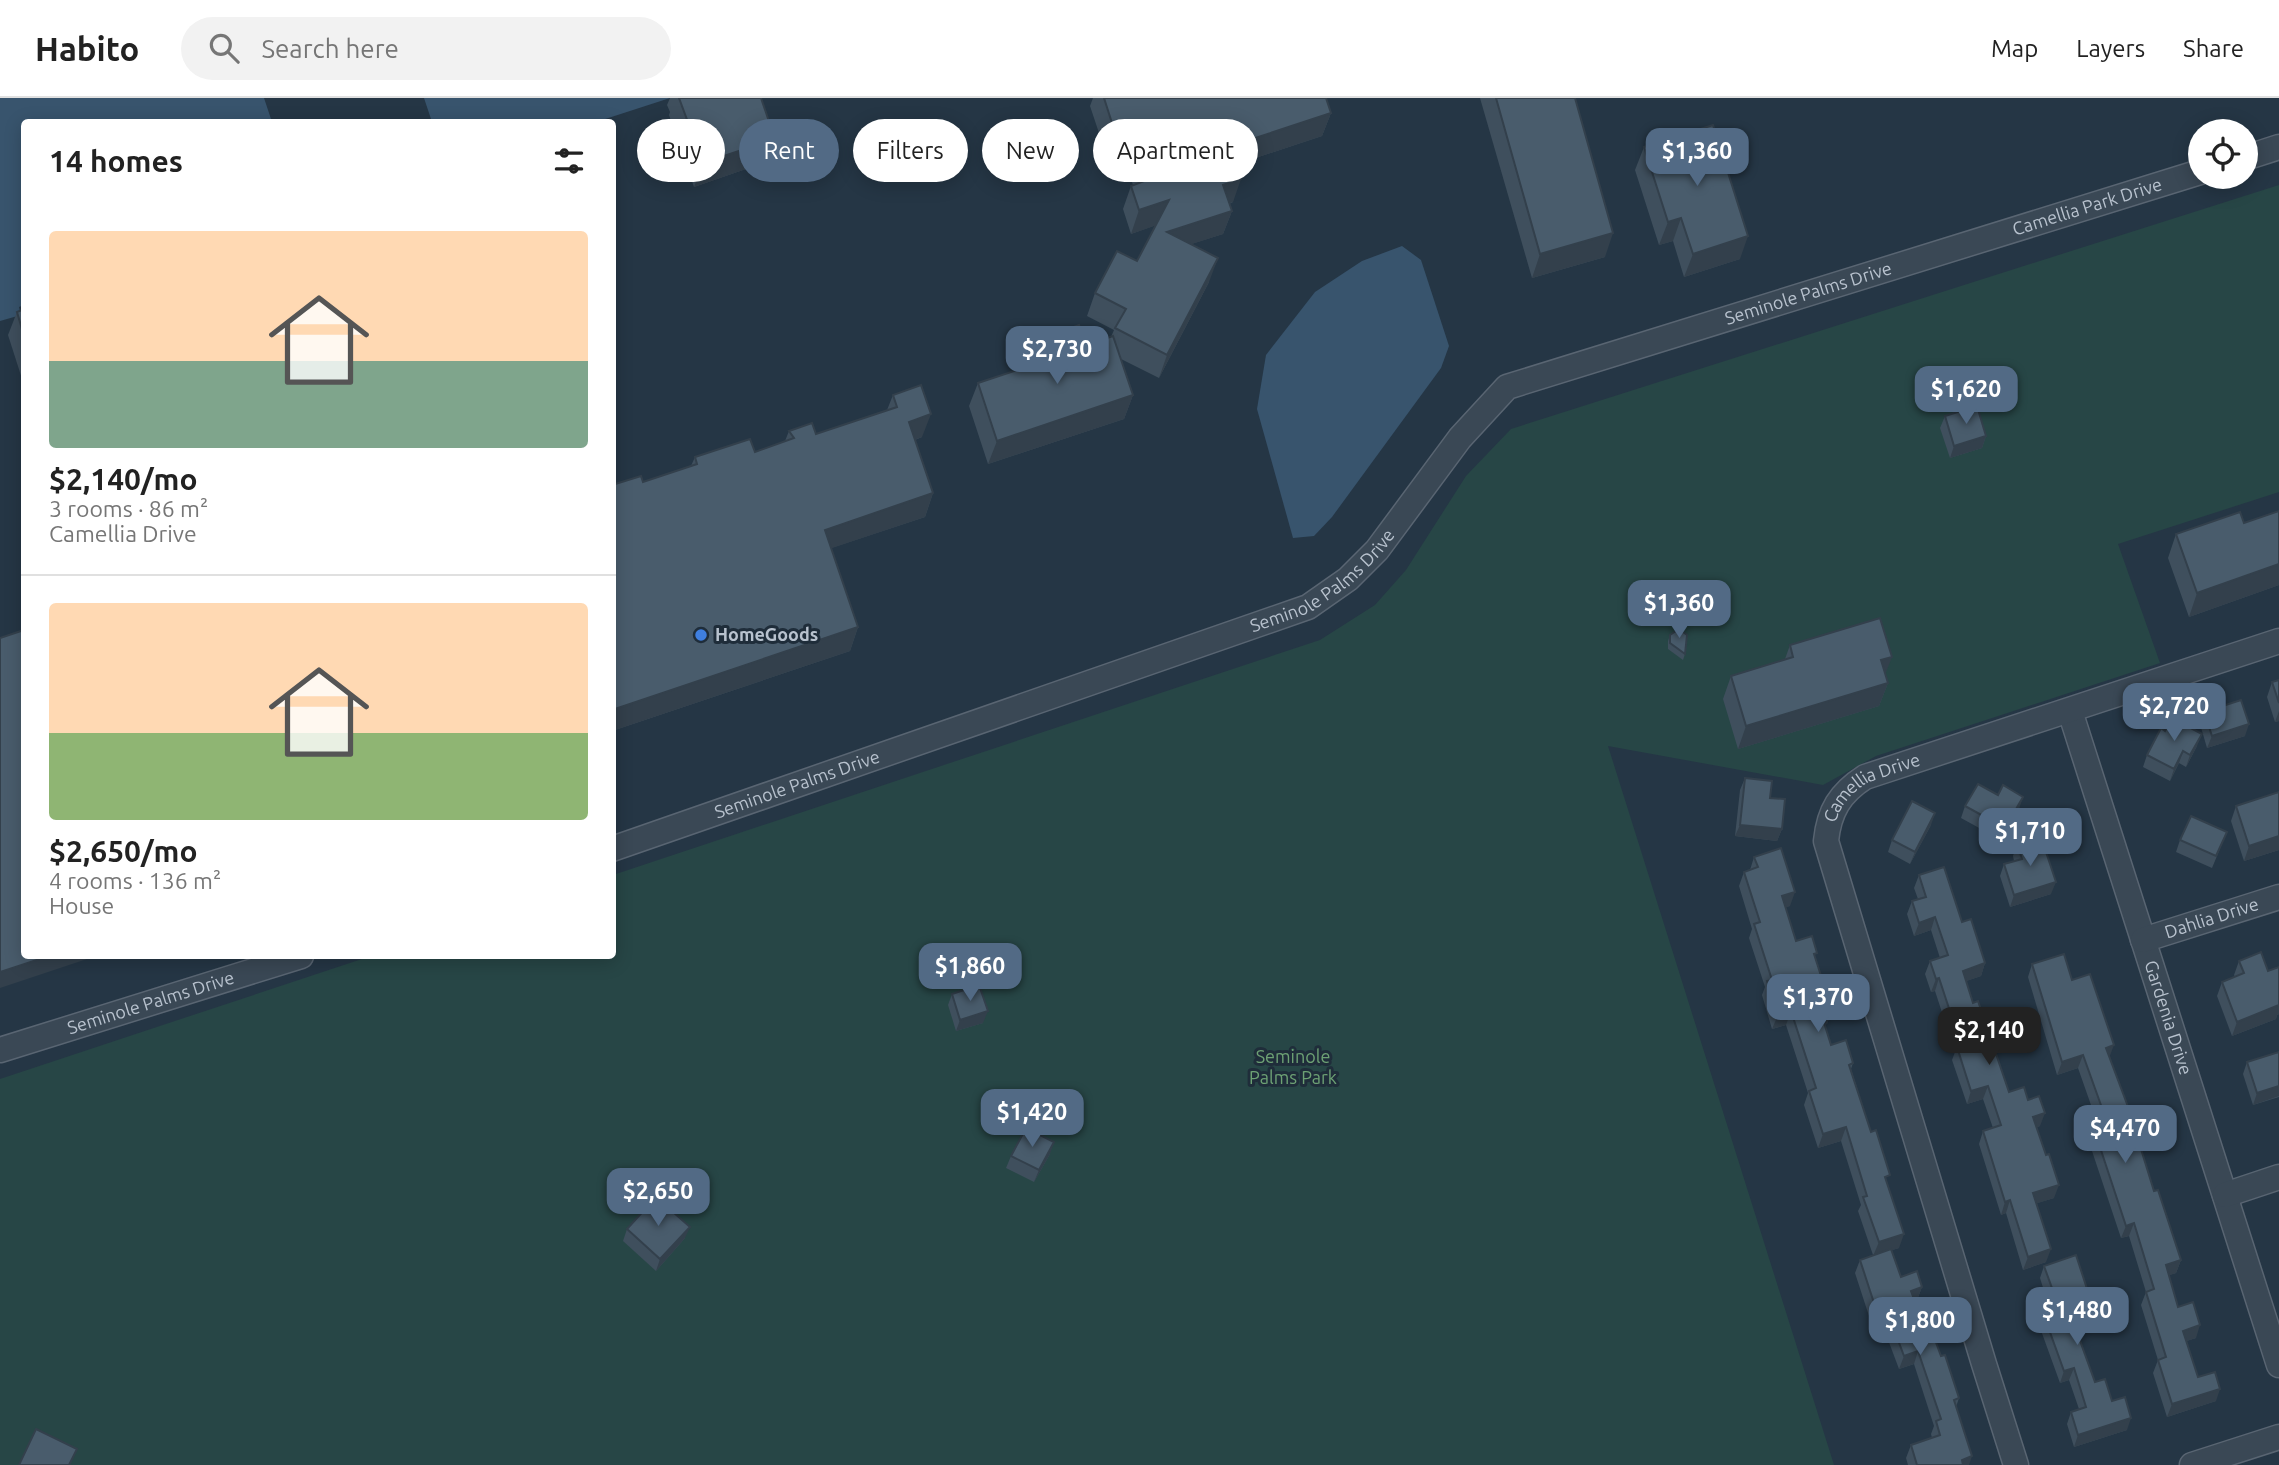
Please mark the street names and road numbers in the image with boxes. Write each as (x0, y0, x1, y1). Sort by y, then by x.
street label: Camellia Park Drive (2010, 173, 2164, 239)
street label: Seminole Palms Drive (1722, 257, 1894, 328)
street label: Seminole Palms Drive (1247, 525, 1398, 635)
street label: Seminole Palms Drive (712, 746, 882, 822)
street label: Camellia Drive (1819, 749, 1922, 824)
street label: Dahlia Drive (2162, 893, 2261, 942)
street label: Gardenia Drive (2141, 958, 2197, 1077)
street label: Seminole Palms Drive (65, 967, 236, 1037)

